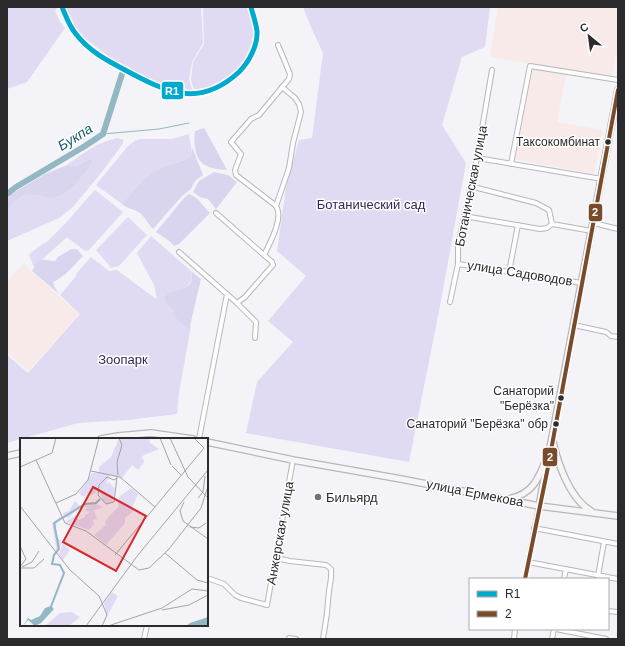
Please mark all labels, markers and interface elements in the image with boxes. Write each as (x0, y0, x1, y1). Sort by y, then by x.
north arrow (569, 16, 609, 56)
text: С (578, 20, 591, 34)
line badge: R1 (161, 81, 184, 100)
text: R1 (165, 85, 179, 97)
water label: Букпа (55, 120, 95, 154)
street label: Ботаническая улица (452, 123, 490, 248)
place label: Таксокомбинат (516, 135, 600, 149)
marker: Таксокомбинат (603, 137, 613, 147)
park label: Ботанический сад (317, 197, 426, 212)
line badge: 2 (588, 203, 603, 222)
text: 2 (592, 206, 598, 218)
street label: улица Садоводов (466, 257, 574, 289)
park label: Зоопарк (98, 352, 148, 367)
place label: Санаторий "Берёзка" (493, 384, 554, 413)
marker: Санаторий "Берёзка" (556, 393, 566, 403)
place label: Санаторий "Берёзка" обр (406, 417, 548, 431)
marker: Санаторий "Берёзка" обр (551, 419, 561, 429)
inset map (20, 438, 208, 626)
line badge: 2 (542, 447, 558, 467)
text: 2 (547, 451, 553, 463)
street label: улица Ермекова (425, 476, 526, 510)
street label: Анжерская улица (263, 479, 297, 586)
place label: Бильярд (326, 490, 378, 505)
marker: Бильярд (313, 492, 323, 502)
legend (469, 578, 609, 630)
text: R1 (505, 587, 521, 601)
text: 2 (505, 607, 512, 621)

